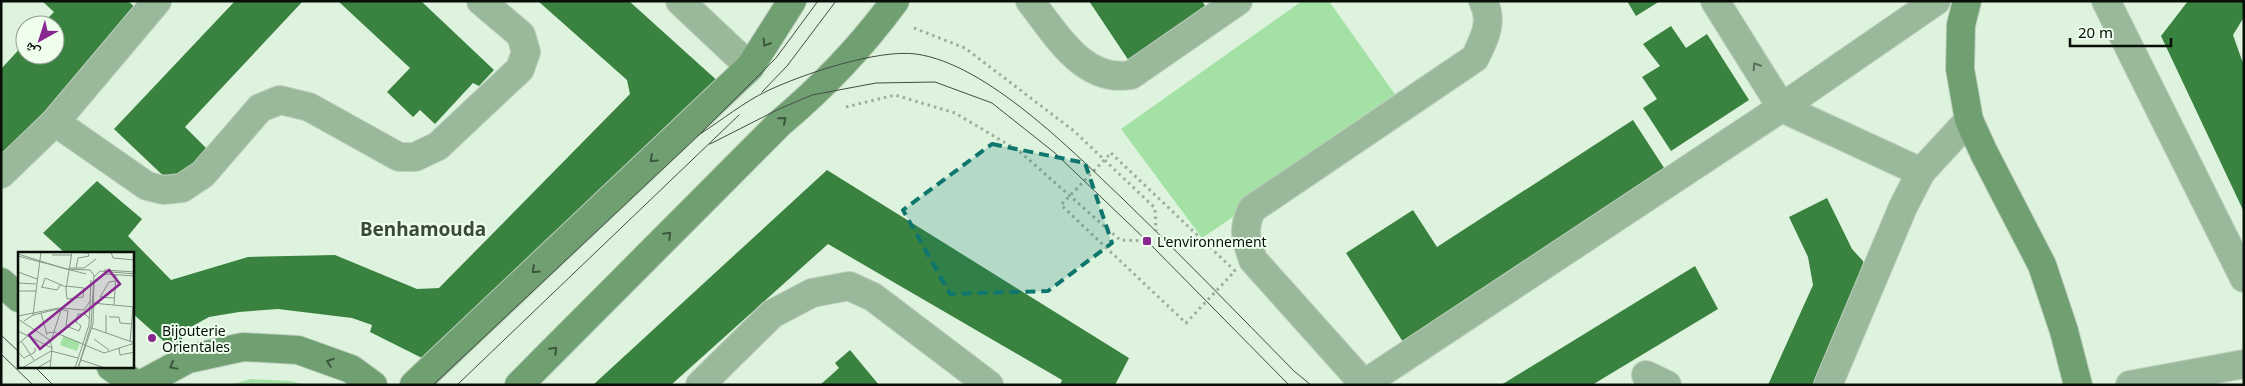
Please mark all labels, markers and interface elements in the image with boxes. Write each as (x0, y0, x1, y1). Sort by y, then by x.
north arrow (15, 15, 65, 65)
scale bar (2070, 15, 2171, 47)
text: 20 m (2078, 22, 2113, 42)
one-way arrow (762, 37, 772, 46)
text: ش (20, 38, 43, 63)
one-way arrow (1753, 63, 1762, 72)
one-way arrow (778, 117, 787, 126)
one-way arrow (650, 153, 659, 162)
district label: Benhamouda (360, 216, 486, 242)
one-way arrow (662, 232, 671, 241)
place label: L'environnement (1157, 232, 1267, 251)
marker: L'environnement (1141, 235, 1153, 247)
inset map (18, 252, 134, 368)
one-way arrow (532, 264, 541, 273)
place label: Bijouterie Orientales (162, 321, 230, 356)
marker: Bijouterie Orientales (146, 332, 158, 344)
one-way arrow (548, 347, 557, 356)
one-way arrow (327, 358, 335, 368)
one-way arrow (170, 360, 179, 370)

